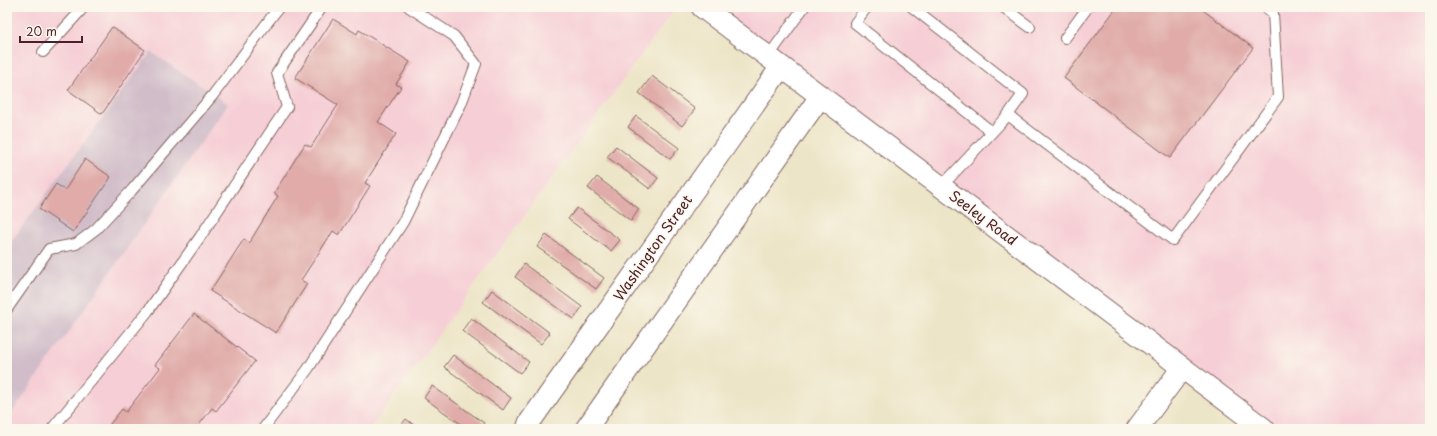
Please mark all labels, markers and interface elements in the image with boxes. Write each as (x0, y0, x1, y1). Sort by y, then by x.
scale bar (20, 18, 82, 44)
text: 20 m (26, 22, 57, 40)
street label: Seeley Road (945, 185, 1022, 250)
street label: Washington Street (608, 190, 697, 305)

